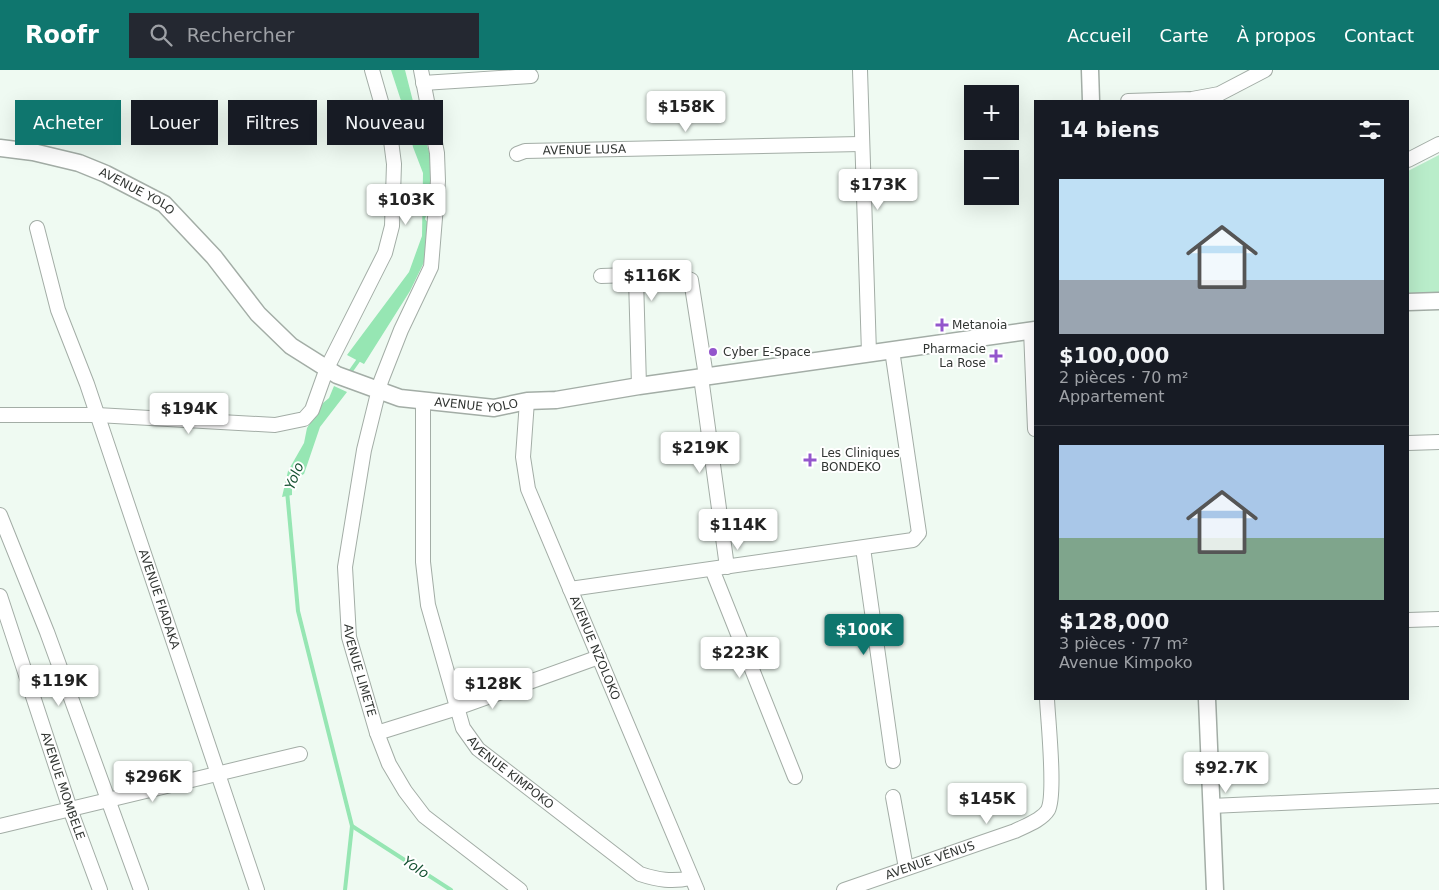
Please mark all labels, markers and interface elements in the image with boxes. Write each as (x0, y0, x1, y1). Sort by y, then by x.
search box (129, 13, 479, 58)
text: Roofr (25, 21, 99, 49)
icon: search (147, 21, 175, 49)
text: Rechercher (187, 24, 294, 46)
text: Accueil (1067, 25, 1132, 46)
text: Carte (1160, 25, 1209, 46)
text: À propos (1237, 25, 1316, 46)
text: Contact (1344, 25, 1414, 46)
map controls (964, 85, 1019, 205)
button: + (964, 85, 1019, 140)
pin: $158K (651, 90, 721, 133)
text: $158K (658, 97, 714, 116)
chip: Acheter (15, 100, 121, 145)
chip: Louer (131, 100, 218, 145)
chip: Filtres (228, 100, 317, 145)
chip: Nouveau (327, 100, 443, 145)
icon: filters (1356, 116, 1384, 144)
text: 14 biens (1059, 118, 1159, 142)
street label: AVENUE LUSA (543, 142, 627, 158)
button: − (964, 150, 1019, 205)
street label: AVENUE YOLO (97, 165, 177, 218)
pin: $173K (843, 168, 913, 211)
text: $173K (850, 175, 906, 194)
pin: $103K (371, 184, 441, 226)
text: $103K (378, 190, 434, 209)
icon: home (1177, 212, 1267, 302)
pin: $116K (617, 260, 687, 302)
text: $116K (624, 266, 680, 285)
place label: Metanoia (952, 318, 1007, 332)
marker: Metanoia (936, 319, 948, 331)
place label: Pharmacie La Rose (923, 342, 986, 370)
text: $100,000 (1059, 344, 1169, 368)
place label: Cyber E-Space (723, 345, 811, 359)
marker: Cyber E-Space (707, 346, 719, 358)
marker: Pharmacie La Rose (990, 350, 1002, 362)
text: 2 pièces · 70 m² (1059, 368, 1188, 387)
text: Appartement (1059, 387, 1165, 406)
pin: $194K (154, 392, 224, 435)
street label: AVENUE YOLO (434, 395, 519, 415)
text: $194K (161, 399, 217, 418)
pin: $219K (665, 432, 735, 474)
text: $219K (672, 438, 728, 457)
place label: Les Cliniques BONDEKO (821, 446, 900, 474)
marker: Les Cliniques BONDEKO (803, 453, 817, 467)
water label: Yolo (281, 460, 307, 492)
icon: home (1177, 477, 1267, 567)
pin: $114K (703, 508, 773, 551)
text: $114K (710, 515, 766, 534)
street label: AVENUE FIADAKA (136, 547, 183, 651)
street label: AVENUE NZOLOKO (567, 594, 623, 702)
text: $128,000 (1059, 610, 1169, 634)
pin: $100K (829, 614, 899, 656)
text: $100K (836, 620, 892, 639)
street label: AVENUE LIMETE (341, 624, 379, 718)
text: 3 pièces · 77 m² (1059, 634, 1188, 653)
pin: $223K (705, 636, 775, 679)
text: $223K (712, 643, 768, 662)
text: Avenue Kimpoko (1059, 653, 1192, 672)
pin: $119K (24, 664, 94, 707)
pin: $128K (458, 668, 528, 710)
text: $119K (31, 671, 87, 690)
text: $128K (465, 674, 521, 693)
street label: AVENUE MOMBELE (38, 730, 88, 842)
street label: AVENUE KIMPOKO (464, 734, 557, 812)
pin: $92.7K (1185, 752, 1267, 794)
text: $92.7K (1194, 758, 1258, 777)
pin: $296K (118, 760, 188, 803)
text: $296K (125, 767, 181, 786)
pin: $145K (952, 782, 1022, 825)
text: $145K (959, 789, 1015, 808)
street label: AVENUE VÉNUS (883, 838, 977, 882)
water label: Yolo (400, 853, 432, 881)

